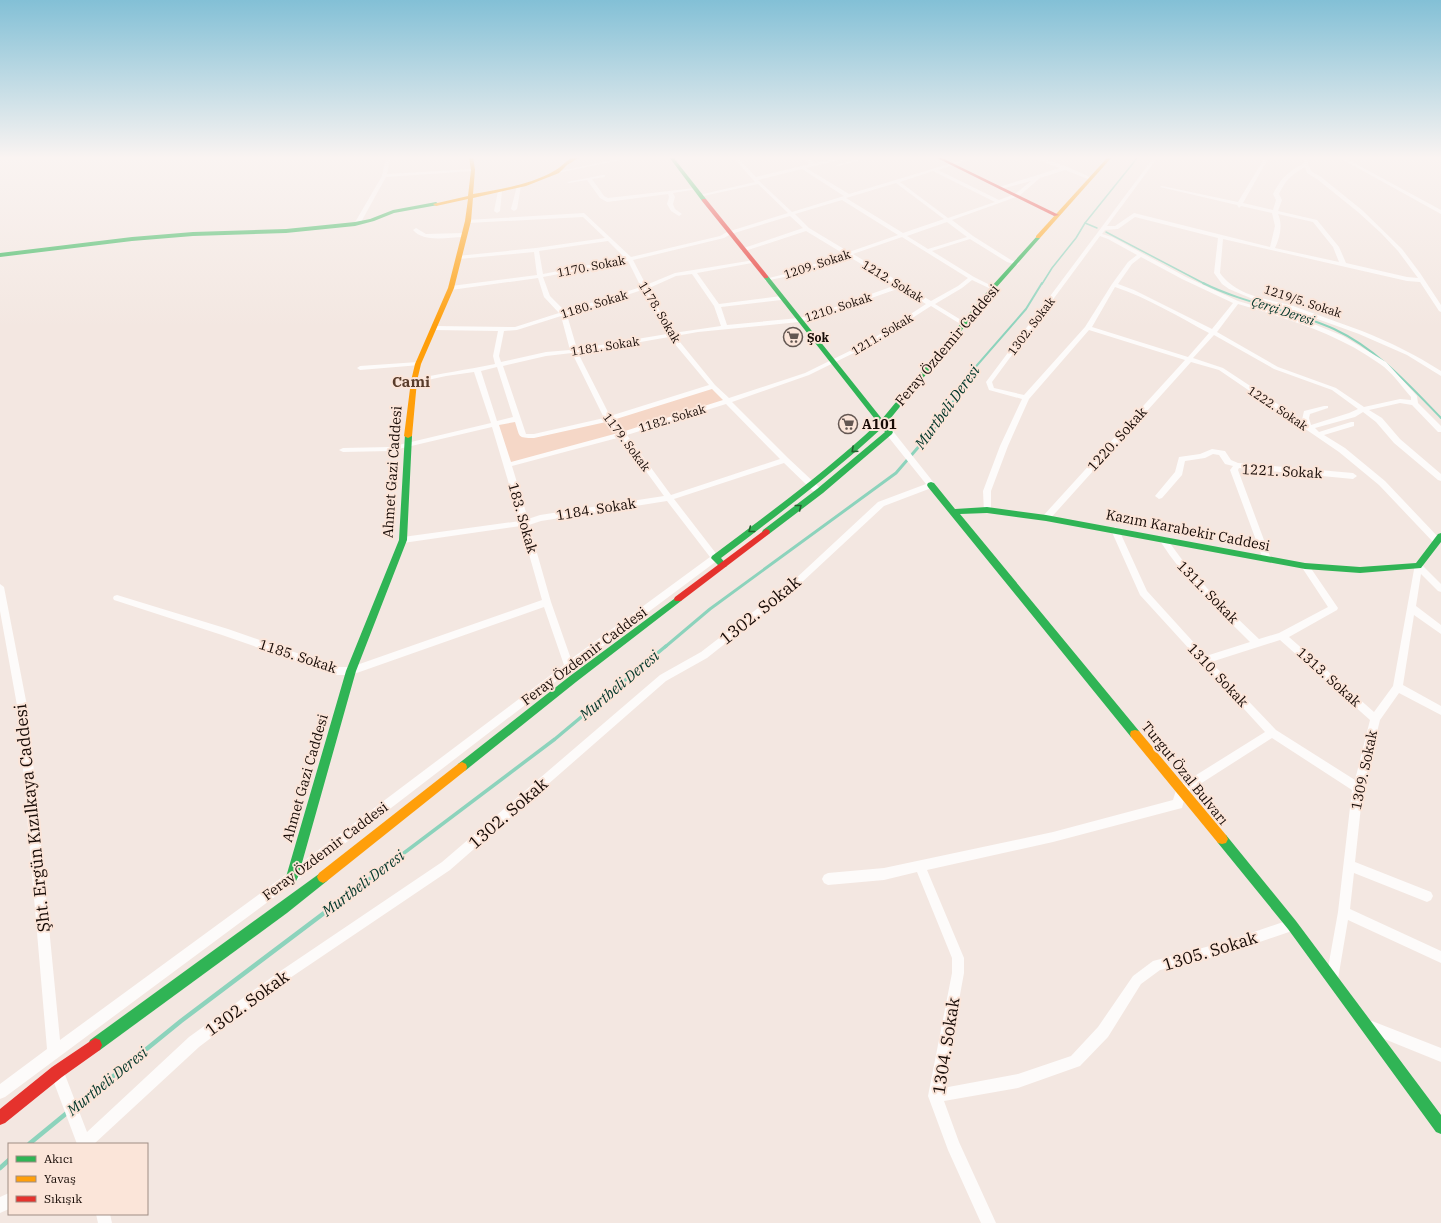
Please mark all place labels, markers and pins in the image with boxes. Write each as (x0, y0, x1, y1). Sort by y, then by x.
supermarket icon: Şok (782, 326, 804, 348)
place label: Şok (807, 330, 830, 345)
supermarket icon: A101 (837, 413, 859, 435)
place label: A101 (862, 415, 897, 433)

